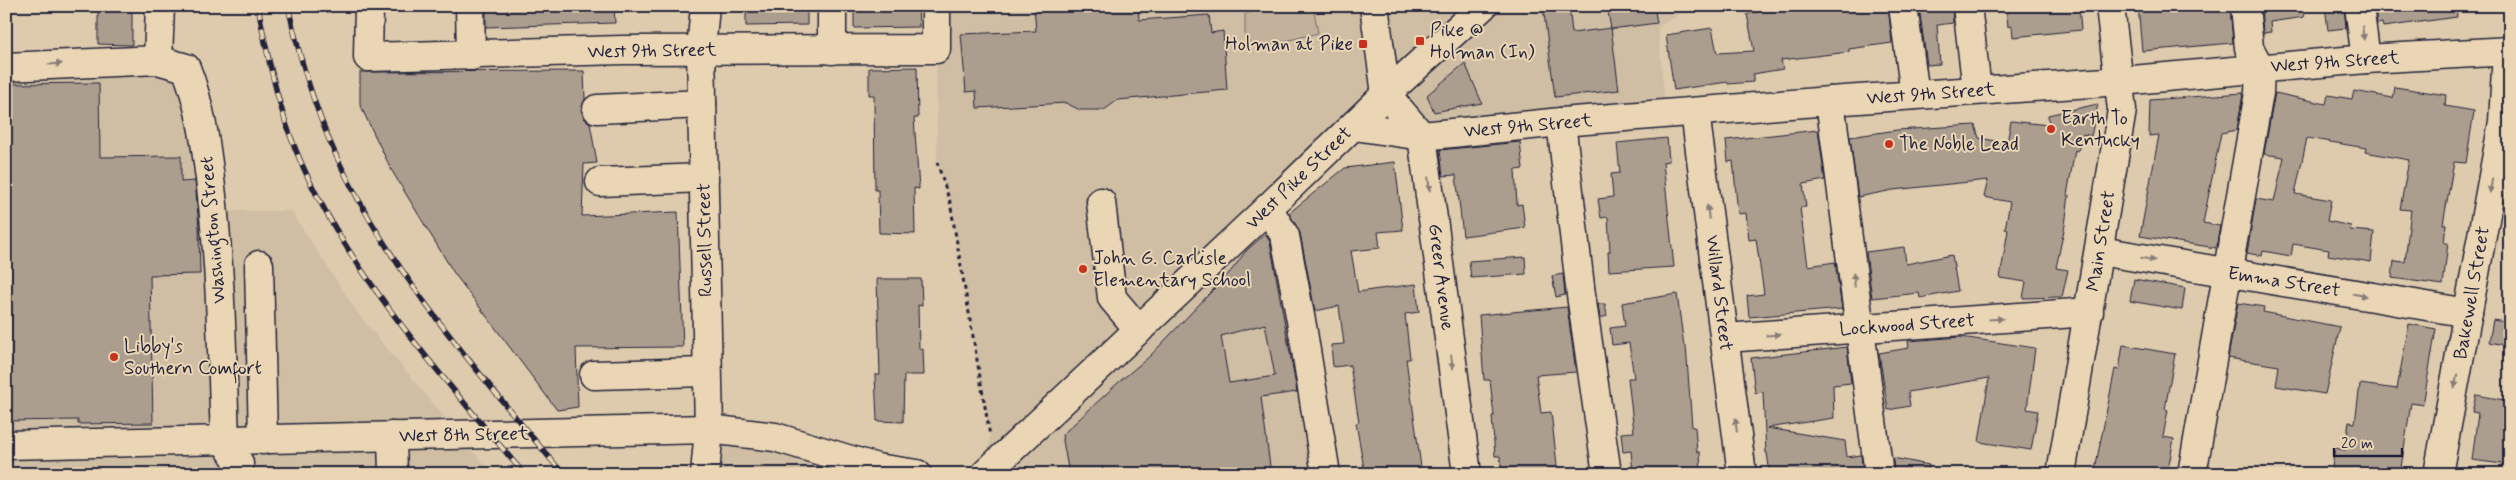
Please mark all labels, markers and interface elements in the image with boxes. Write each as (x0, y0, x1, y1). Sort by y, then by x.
place label: Pike @ Holman (In) (1430, 18, 1535, 65)
one-way arrow (2359, 25, 2367, 41)
place label: Holman at Pike (1225, 32, 1353, 57)
marker: Pike @ Holman (In) (1414, 35, 1426, 47)
street label: West 9th Street (587, 37, 717, 65)
marker: Holman at Pike (1357, 38, 1369, 50)
street label: West 9th Street (2270, 45, 2400, 79)
one-way arrow (47, 60, 63, 68)
street label: West 9th Street (1866, 77, 1996, 111)
place label: Earth To Kentucky (2061, 106, 2140, 153)
street label: West 9th Street (1463, 108, 1593, 144)
street label: West Pike Street (1240, 121, 1358, 235)
marker: Earth To Kentucky (2045, 123, 2057, 135)
place label: The Noble Lead (1899, 132, 2019, 157)
marker: The Noble Lead (1883, 138, 1895, 150)
street label: Washington Street (194, 155, 235, 305)
one-way arrow (1425, 176, 1433, 192)
one-way arrow (2487, 179, 2495, 195)
street label: Russell Street (692, 183, 718, 297)
street label: Main Street (2081, 189, 2121, 293)
one-way arrow (1704, 204, 1712, 220)
street label: Greer Avenue (1422, 222, 1460, 332)
street label: Bakewell Street (2448, 224, 2496, 362)
street label: Willard Street (1699, 233, 1739, 353)
place label: John G. Carlisle Elementary School (1093, 246, 1251, 293)
one-way arrow (2140, 256, 2156, 264)
street label: Emma Street (2226, 261, 2342, 303)
marker: John G. Carlisle Elementary School (1077, 263, 1089, 275)
one-way arrow (1849, 272, 1857, 288)
one-way arrow (2352, 291, 2368, 299)
street label: Lockwood Street (1838, 308, 1976, 342)
one-way arrow (1988, 315, 2004, 323)
one-way arrow (1766, 331, 1782, 339)
place label: Libby's Southern Comfort (124, 334, 262, 384)
marker: Libby's Southern Comfort (108, 351, 120, 363)
one-way arrow (1448, 355, 1456, 371)
one-way arrow (2451, 373, 2459, 389)
one-way arrow (1732, 417, 1740, 433)
street label: West 8th Street (399, 421, 529, 449)
scale bar (2334, 425, 2401, 457)
text: 20 m (2341, 434, 2373, 454)

